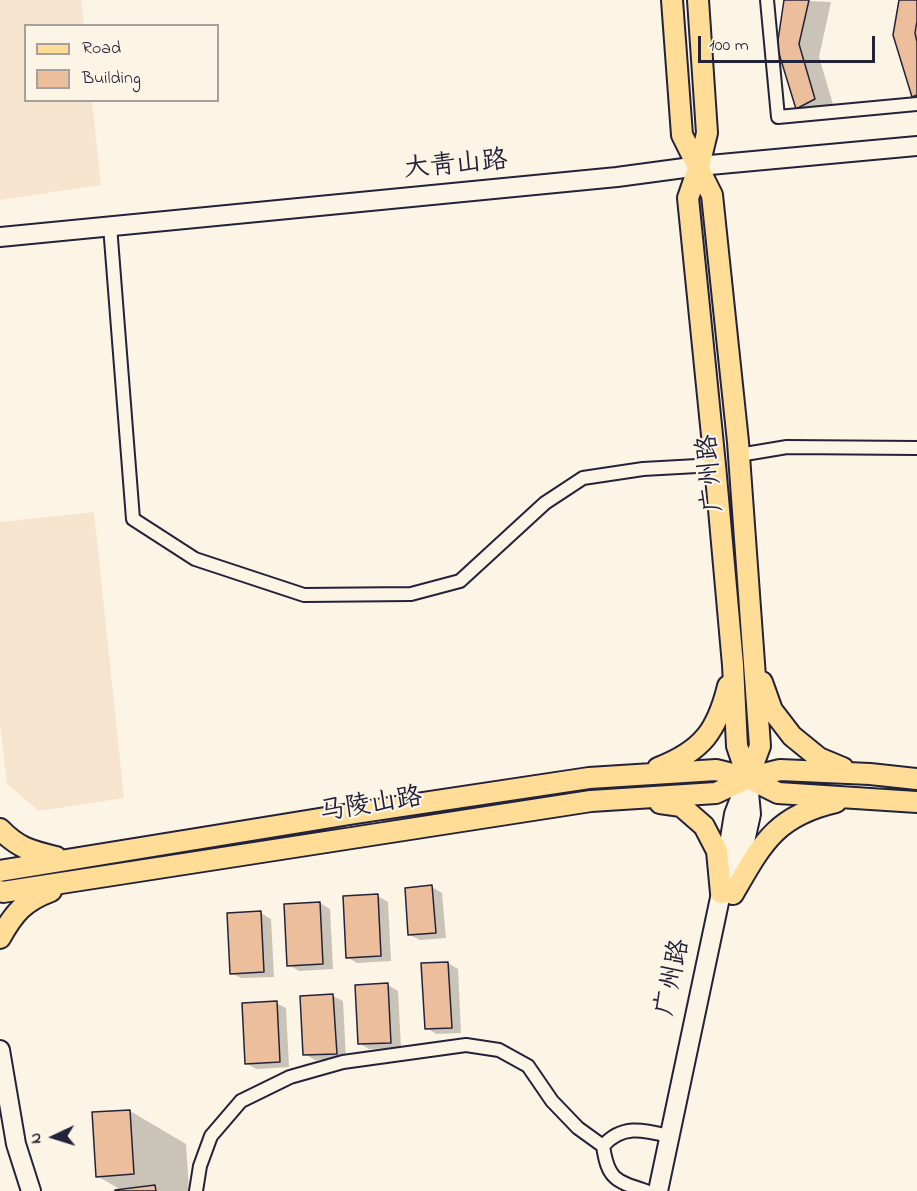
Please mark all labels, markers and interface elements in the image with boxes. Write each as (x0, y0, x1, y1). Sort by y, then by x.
legend (24, 24, 219, 102)
scale bar (701, 24, 878, 62)
text: 100 m (709, 33, 749, 59)
text: Road (82, 36, 121, 62)
text: Building (82, 66, 141, 92)
street label: 大青山路 (403, 147, 509, 187)
street label: 广州路 (694, 433, 732, 513)
street label: 马陵山路 (317, 783, 425, 831)
street label: 广州路 (652, 937, 698, 1019)
north arrow (24, 1107, 84, 1167)
text: N (24, 1132, 48, 1144)

